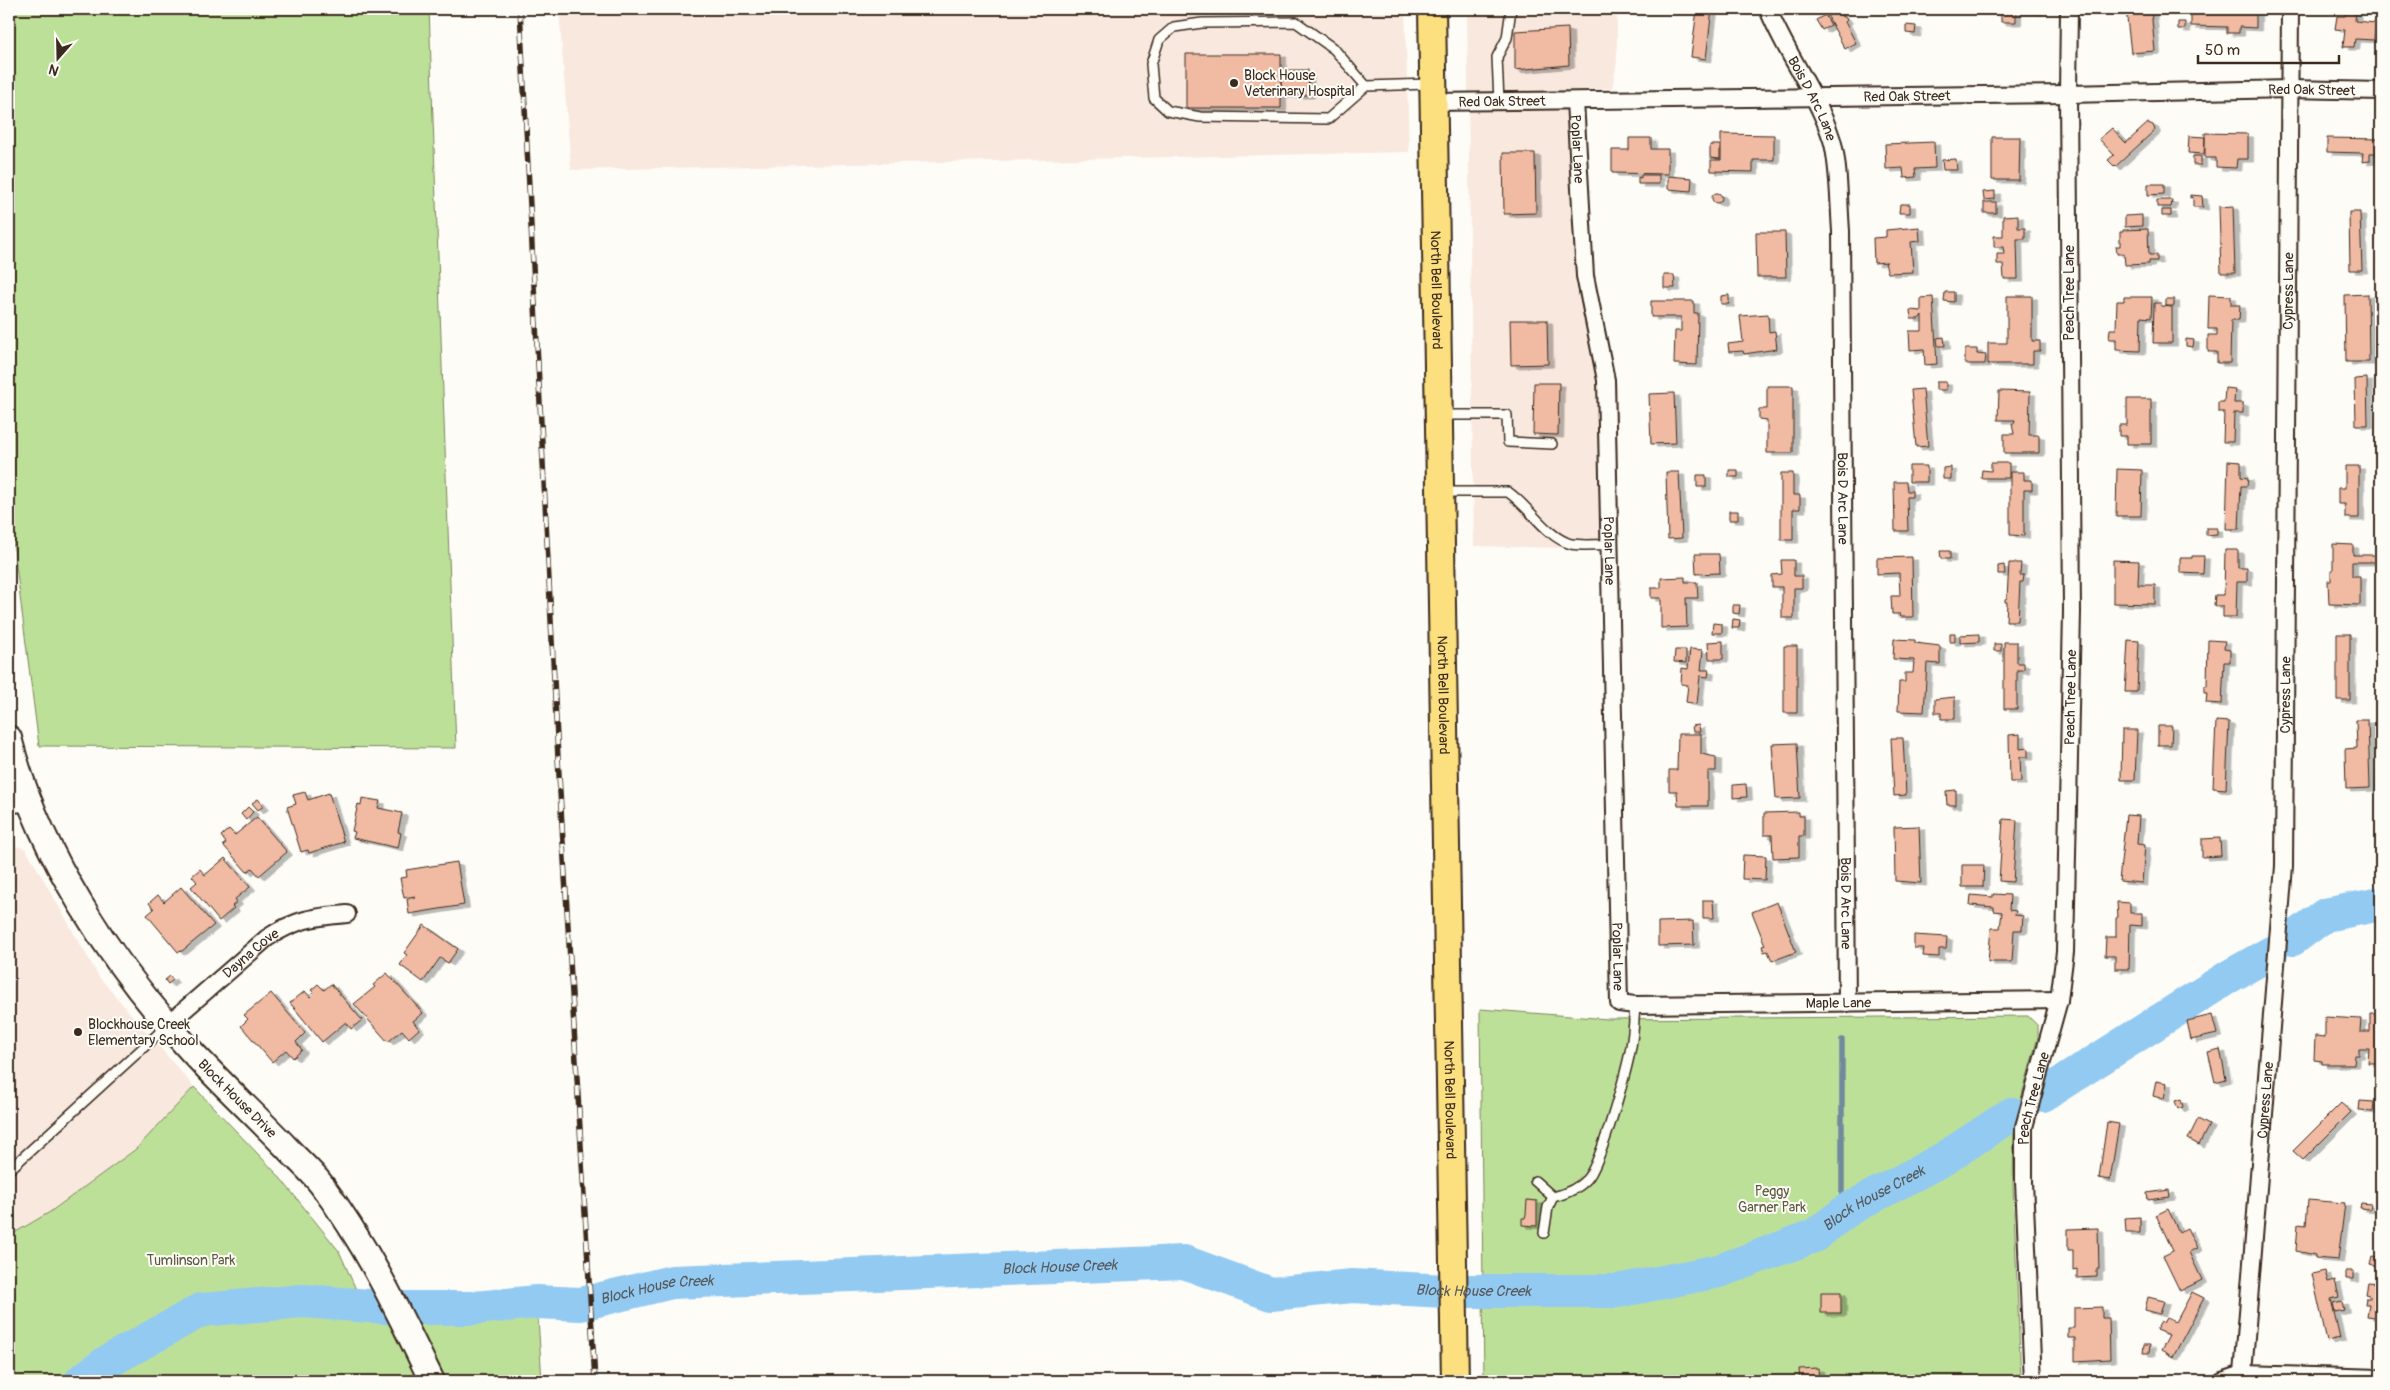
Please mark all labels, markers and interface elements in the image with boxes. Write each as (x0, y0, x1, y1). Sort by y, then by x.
north arrow (32, 32, 82, 82)
scale bar (2198, 32, 2339, 64)
text: 50 m (2205, 41, 2240, 60)
street label: Bois D Arc Lane (1784, 53, 1840, 143)
text: N (46, 60, 61, 79)
place label: Block House Veterinary Hospital (1244, 67, 1355, 100)
marker: Block House Veterinary Hospital (1228, 77, 1240, 89)
street label: Red Oak Street (2268, 81, 2356, 99)
street label: Red Oak Street (1863, 87, 1951, 106)
street label: Red Oak Street (1458, 93, 1546, 111)
street label: Poplar Lane (1567, 114, 1588, 184)
street label: North Bell Boulevard (1427, 230, 1446, 350)
street label: Peach Tree Lane (2061, 245, 2078, 341)
street label: Cypress Lane (2280, 252, 2297, 330)
street label: Bois D Arc Lane (1834, 452, 1851, 545)
street label: Poplar Lane (1600, 516, 1618, 585)
street label: North Bell Boulevard (1434, 635, 1452, 755)
street label: Peach Tree Lane (2061, 649, 2080, 745)
street label: Cypress Lane (2277, 656, 2294, 734)
street label: Bois D Arc Lane (1837, 857, 1855, 950)
street label: Poplar Lane (1608, 922, 1627, 991)
street label: Dayna Cove (219, 925, 282, 982)
street label: Maple Lane (1806, 994, 1871, 1012)
place label: Blockhouse Creek Elementary School (88, 1016, 199, 1049)
marker: Blockhouse Creek Elementary School (72, 1026, 84, 1038)
street label: North Bell Boulevard (1440, 1040, 1459, 1160)
street label: Peach Tree Lane (2016, 1050, 2053, 1145)
street label: Block House Drive (194, 1056, 280, 1142)
street label: Cypress Lane (2254, 1061, 2277, 1139)
water label: Block House Creek (1819, 1161, 1930, 1236)
park label: Peggy Garner Park (1738, 1183, 1806, 1216)
park label: Tumlinson Park (147, 1252, 236, 1269)
water label: Block House Creek (1002, 1256, 1119, 1279)
water label: Block House Creek (598, 1271, 715, 1309)
water label: Block House Creek (1415, 1280, 1532, 1301)

